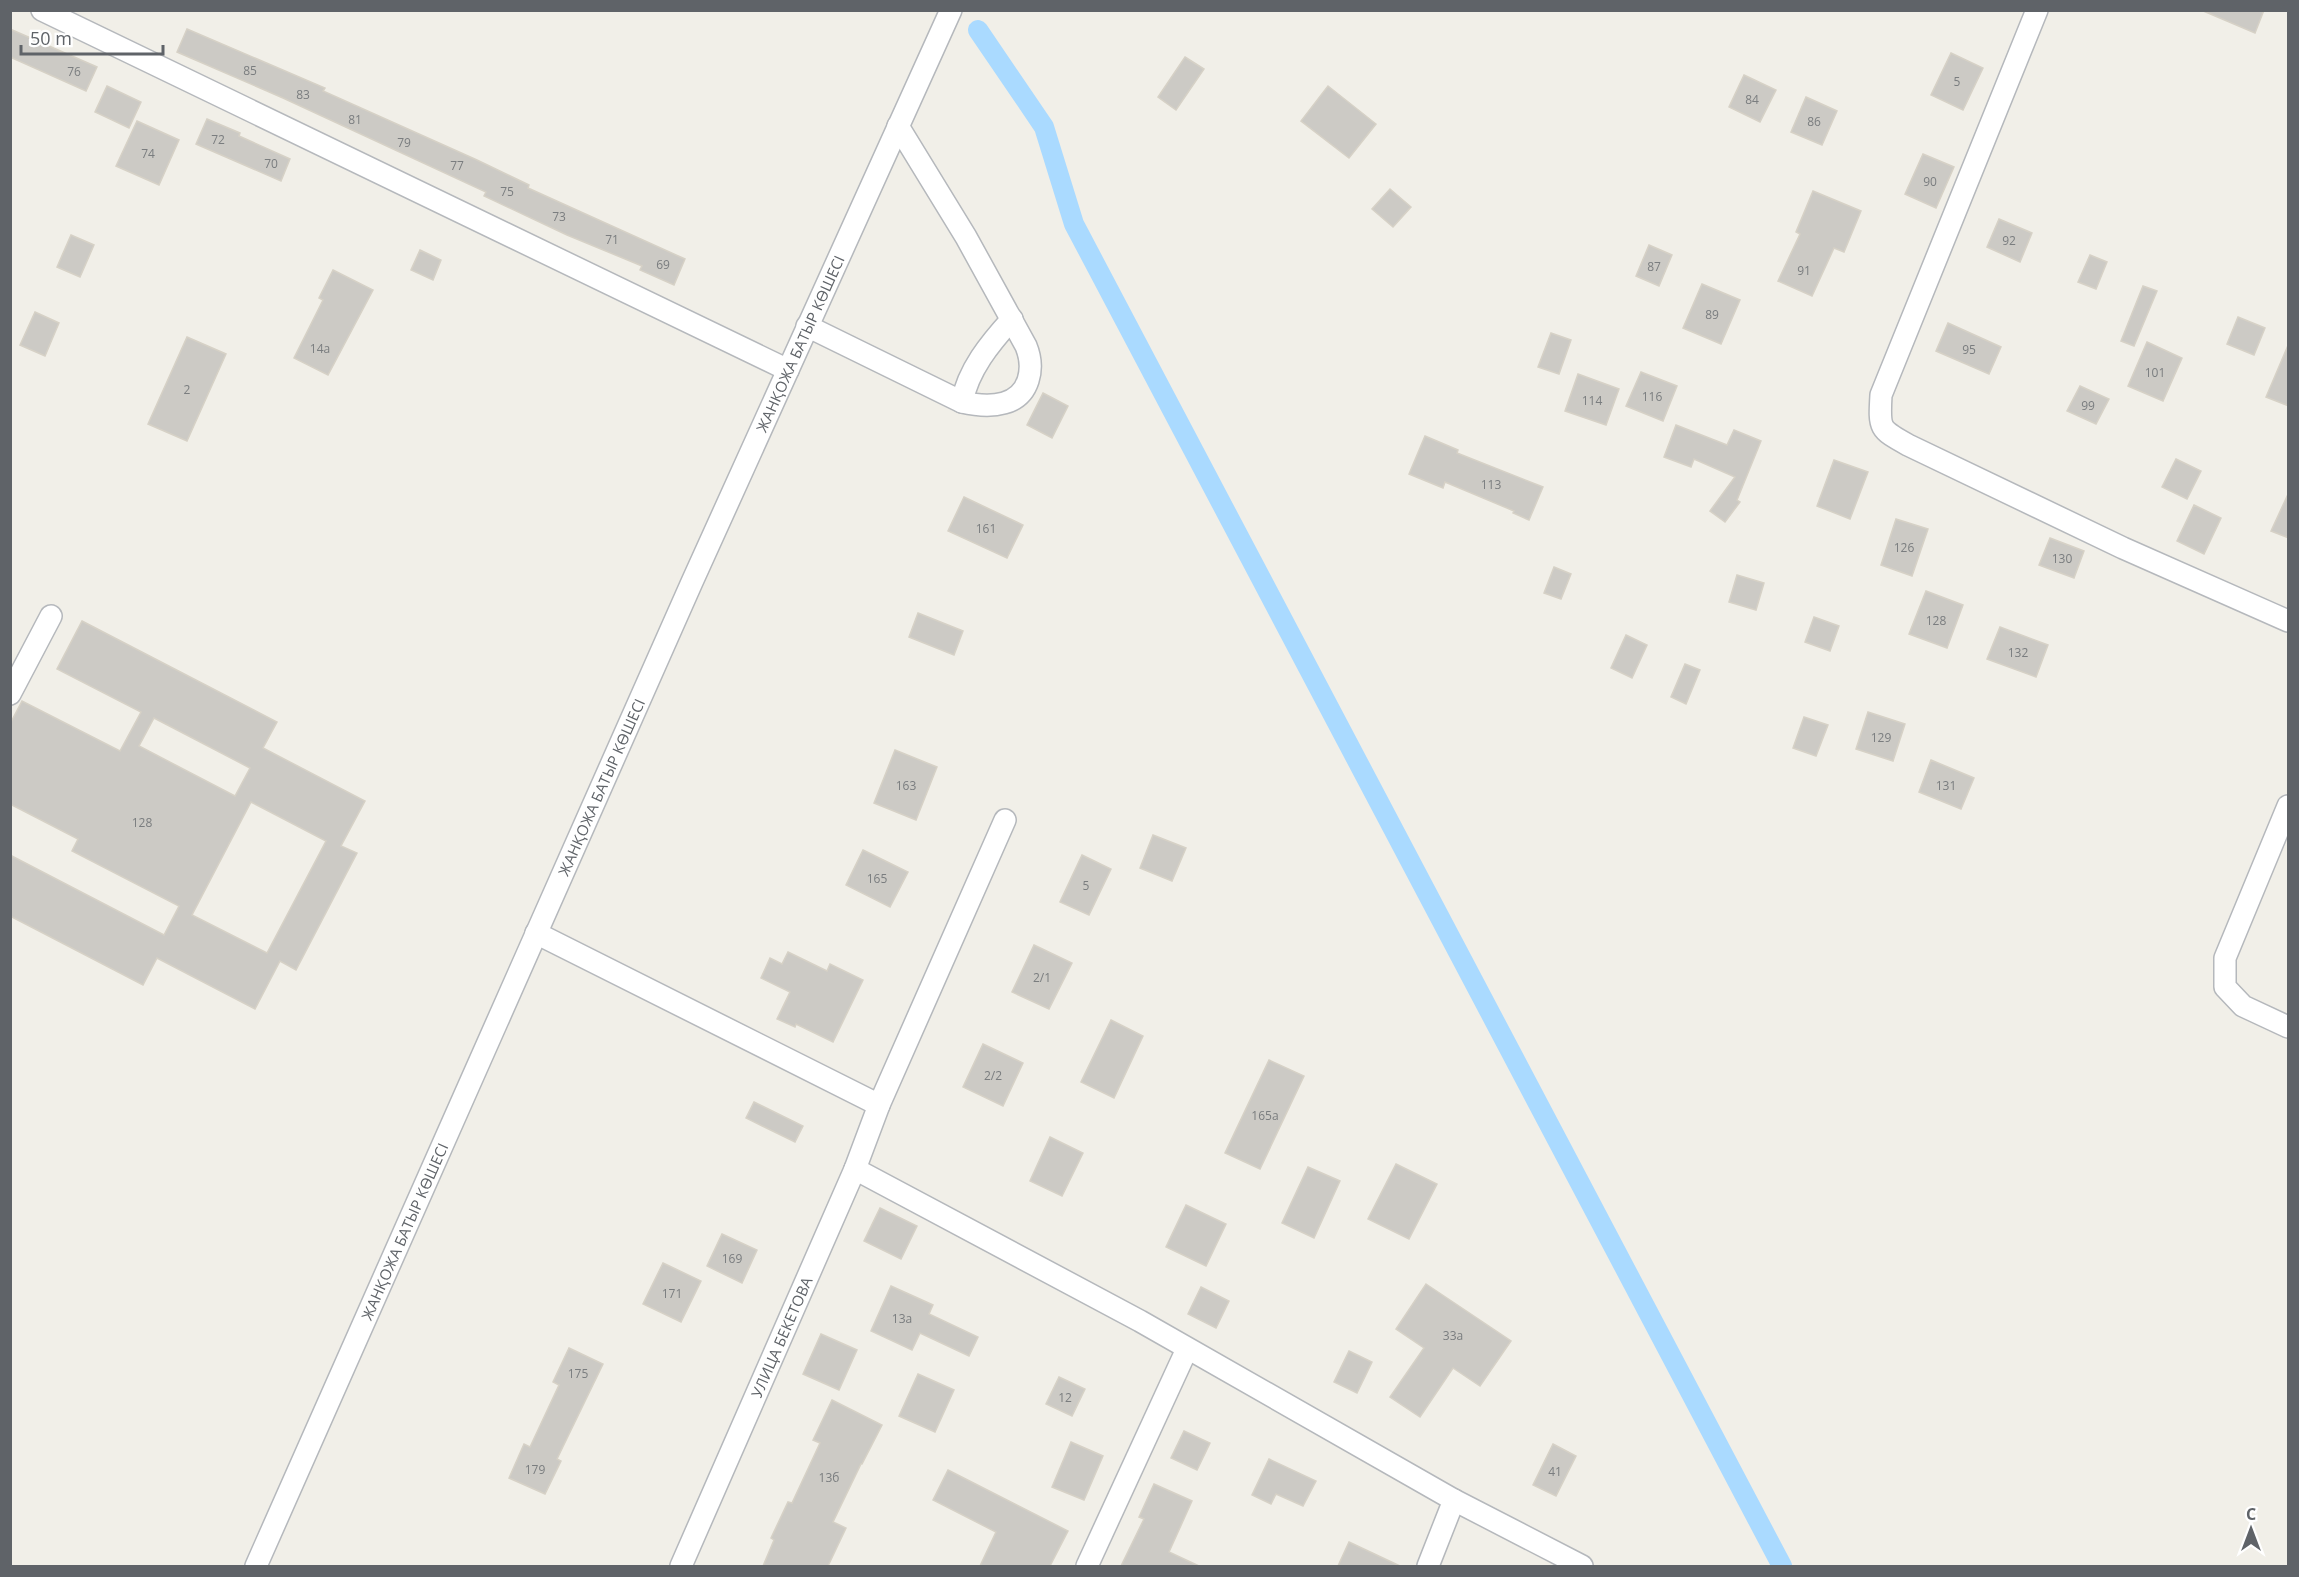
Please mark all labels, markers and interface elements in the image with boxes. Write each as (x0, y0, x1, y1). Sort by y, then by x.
scale bar (21, 18, 164, 56)
text: 50 m (30, 26, 72, 50)
house number: 85 (243, 62, 257, 79)
house number: 76 (67, 63, 81, 80)
house number: 5 (1954, 73, 1961, 90)
house number: 83 (296, 86, 310, 103)
house number: 84 (1745, 91, 1759, 108)
house number: 81 (348, 111, 362, 128)
house number: 86 (1807, 113, 1821, 130)
house number: 72 (211, 131, 225, 148)
house number: 79 (397, 134, 411, 151)
house number: 74 (141, 145, 155, 162)
house number: 70 (264, 155, 278, 172)
house number: 77 (450, 157, 464, 174)
house number: 90 (1923, 173, 1937, 190)
house number: 75 (500, 183, 514, 200)
house number: 73 (552, 208, 566, 225)
house number: 71 (605, 231, 619, 248)
house number: 92 (2002, 232, 2016, 249)
street label: ЖАНҚОЖА БАТЫР КӨШЕСІ (751, 252, 849, 435)
house number: 69 (656, 256, 670, 273)
house number: 87 (1647, 258, 1661, 275)
house number: 91 (1797, 262, 1811, 279)
house number: 89 (1705, 306, 1719, 323)
house number: 14а (310, 340, 330, 357)
house number: 95 (1962, 341, 1976, 358)
house number: 101 (2145, 364, 2165, 381)
house number: 2 (184, 381, 191, 398)
house number: 116 (1642, 388, 1662, 405)
house number: 114 (1582, 392, 1602, 409)
house number: 99 (2081, 397, 2095, 414)
house number: 113 (1481, 476, 1501, 493)
house number: 161 (976, 520, 996, 537)
house number: 126 (1894, 539, 1914, 556)
house number: 130 (2052, 550, 2072, 567)
house number: 128 (1926, 612, 1946, 629)
house number: 132 (2008, 644, 2028, 661)
street label: ЖАНҚОЖА БАТЫР КӨШЕСІ (553, 695, 649, 879)
house number: 129 (1871, 729, 1891, 746)
house number: 163 (896, 777, 916, 794)
house number: 131 (1936, 777, 1956, 794)
house number: 128 (132, 814, 152, 831)
house number: 165 (867, 870, 887, 887)
house number: 5 (1083, 877, 1090, 894)
house number: 2/1 (1033, 969, 1051, 986)
house number: 2/2 (984, 1067, 1002, 1084)
house number: 165а (1251, 1107, 1279, 1124)
street label: ЖАНҚОЖА БАТЫР КӨШЕСІ (356, 1140, 452, 1323)
house number: 169 (722, 1250, 742, 1267)
street label: УЛИЦА БЕКЕТОВА (746, 1273, 817, 1401)
house number: 171 (662, 1285, 682, 1302)
house number: 13а (892, 1310, 912, 1327)
house number: 33а (1443, 1327, 1463, 1344)
house number: 175 (568, 1365, 588, 1382)
house number: 12 (1058, 1389, 1072, 1406)
house number: 179 (525, 1461, 545, 1478)
house number: 41 (1548, 1463, 1562, 1480)
house number: 13б (819, 1469, 839, 1486)
north arrow (2221, 1499, 2281, 1559)
text: С (2246, 1503, 2256, 1525)

